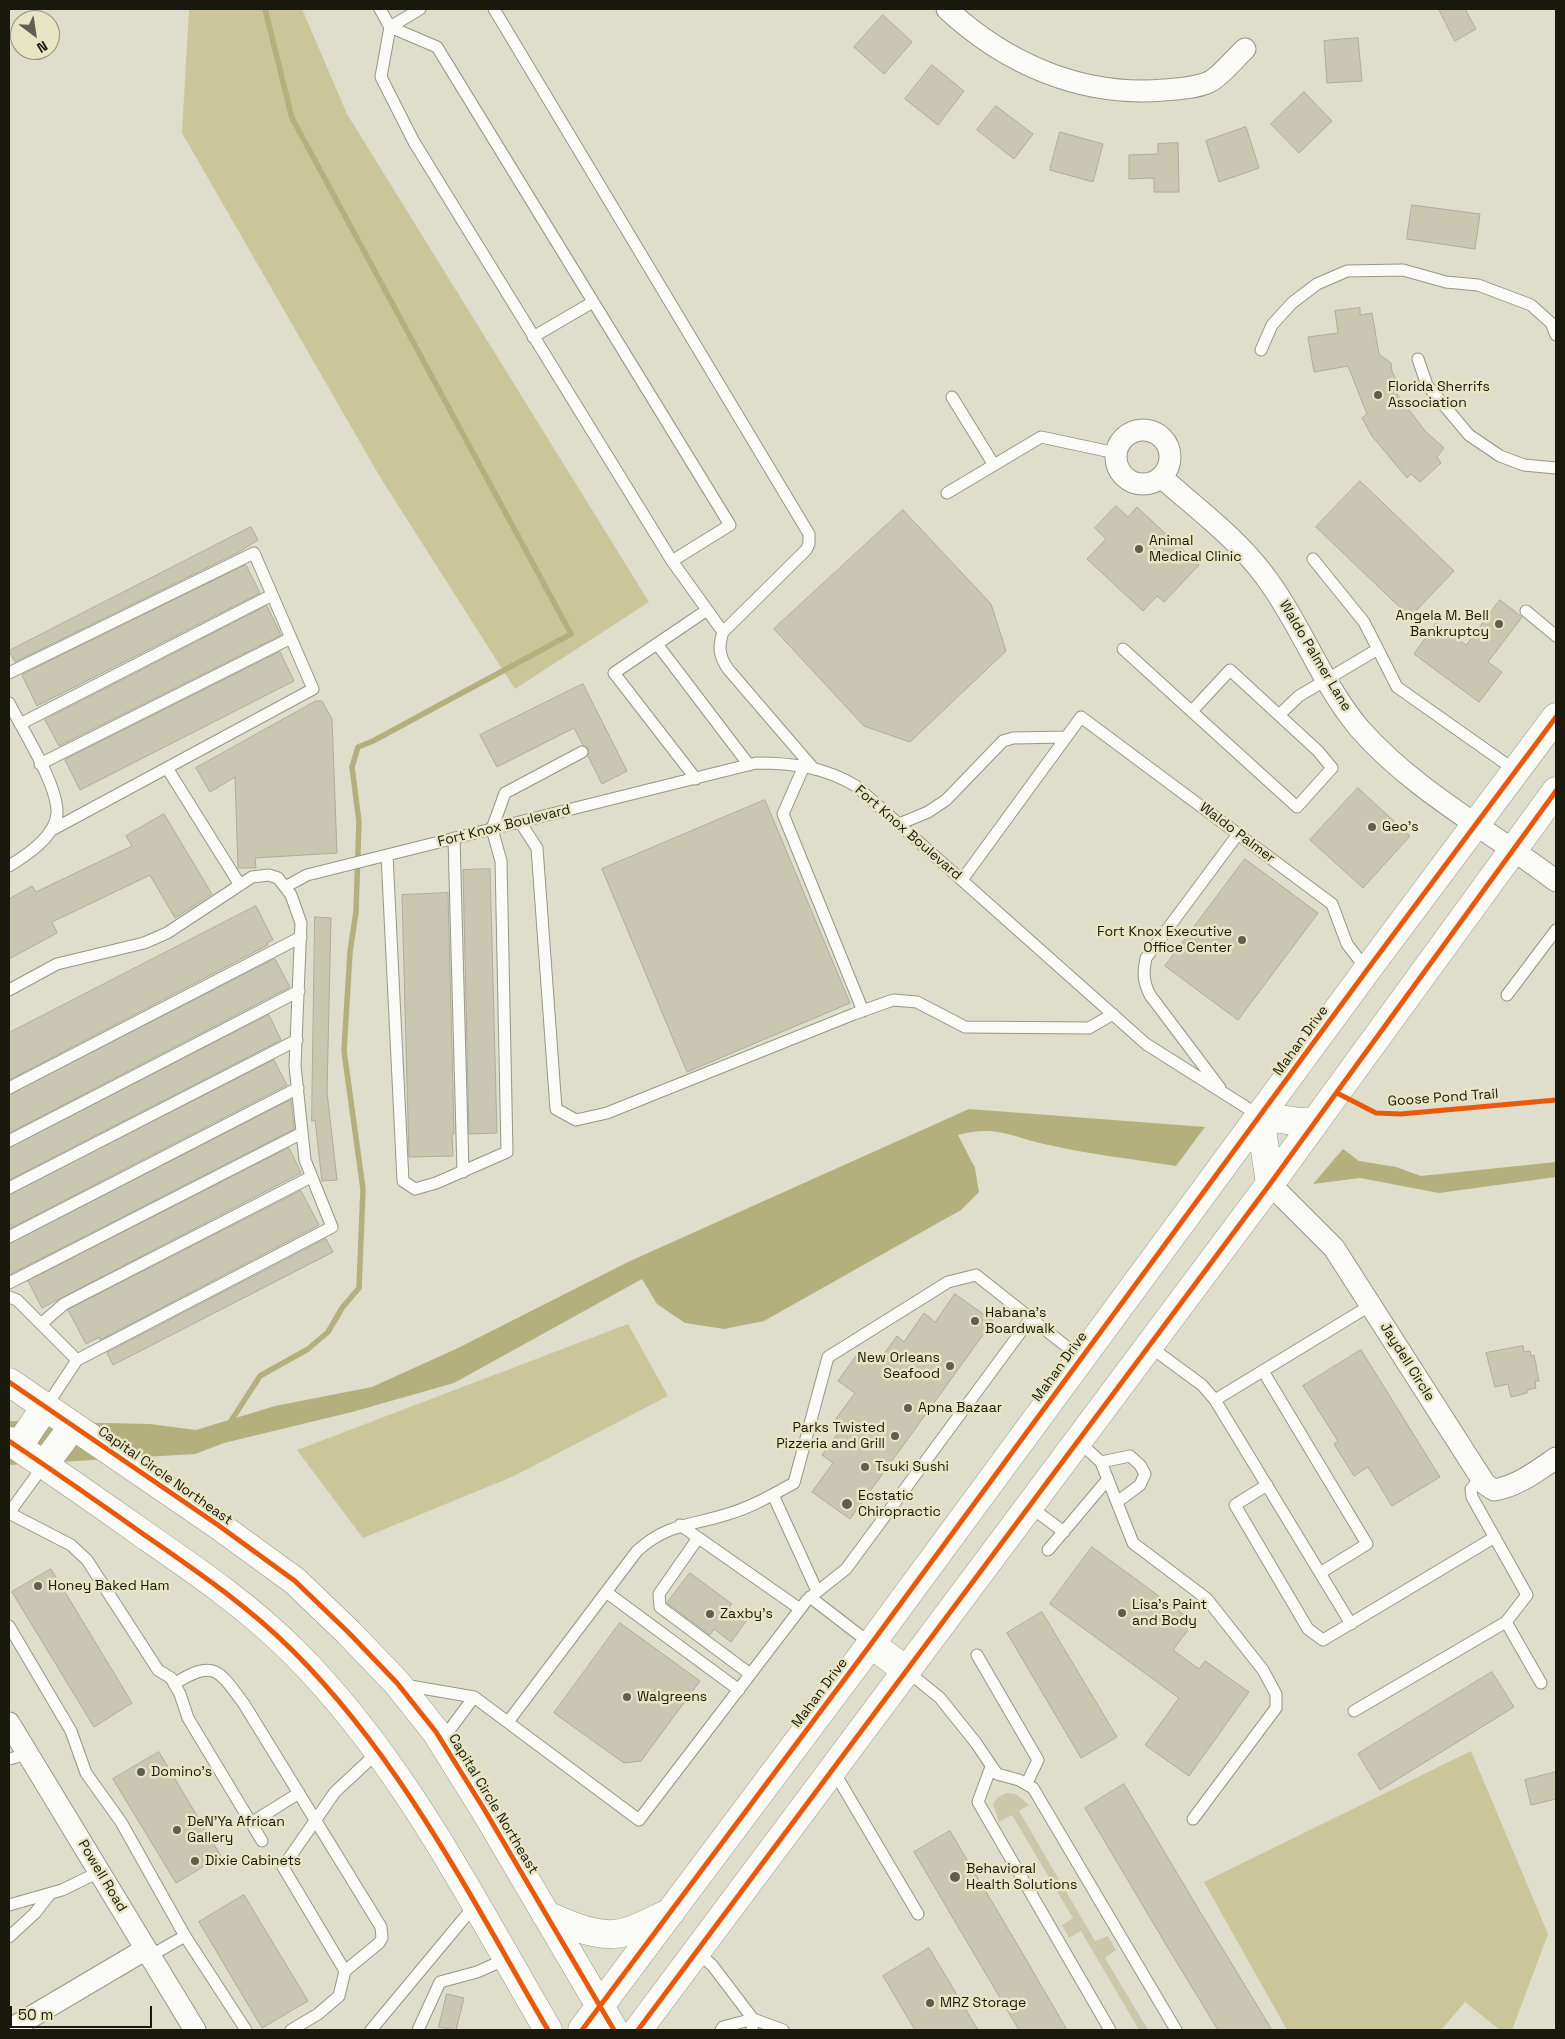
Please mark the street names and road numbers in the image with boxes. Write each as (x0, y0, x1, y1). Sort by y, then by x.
street label: Waldo Palmer Lane (1275, 598, 1355, 714)
street label: Fort Knox Boulevard (851, 782, 965, 884)
street label: Waldo Palmer (1196, 799, 1278, 867)
street label: Fort Knox Boulevard (436, 801, 572, 851)
street label: Mahan Drive (1270, 1003, 1332, 1079)
street label: Goose Pond Trail (1387, 1086, 1499, 1110)
street label: Jaydell Circle (1376, 1320, 1438, 1404)
street label: Mahan Drive (1029, 1329, 1091, 1405)
street label: Capital Circle Northeast (95, 1423, 235, 1529)
street label: Mahan Drive (788, 1655, 852, 1731)
street label: Capital Circle Northeast (445, 1731, 541, 1877)
street label: Powell Road (74, 1837, 130, 1915)

